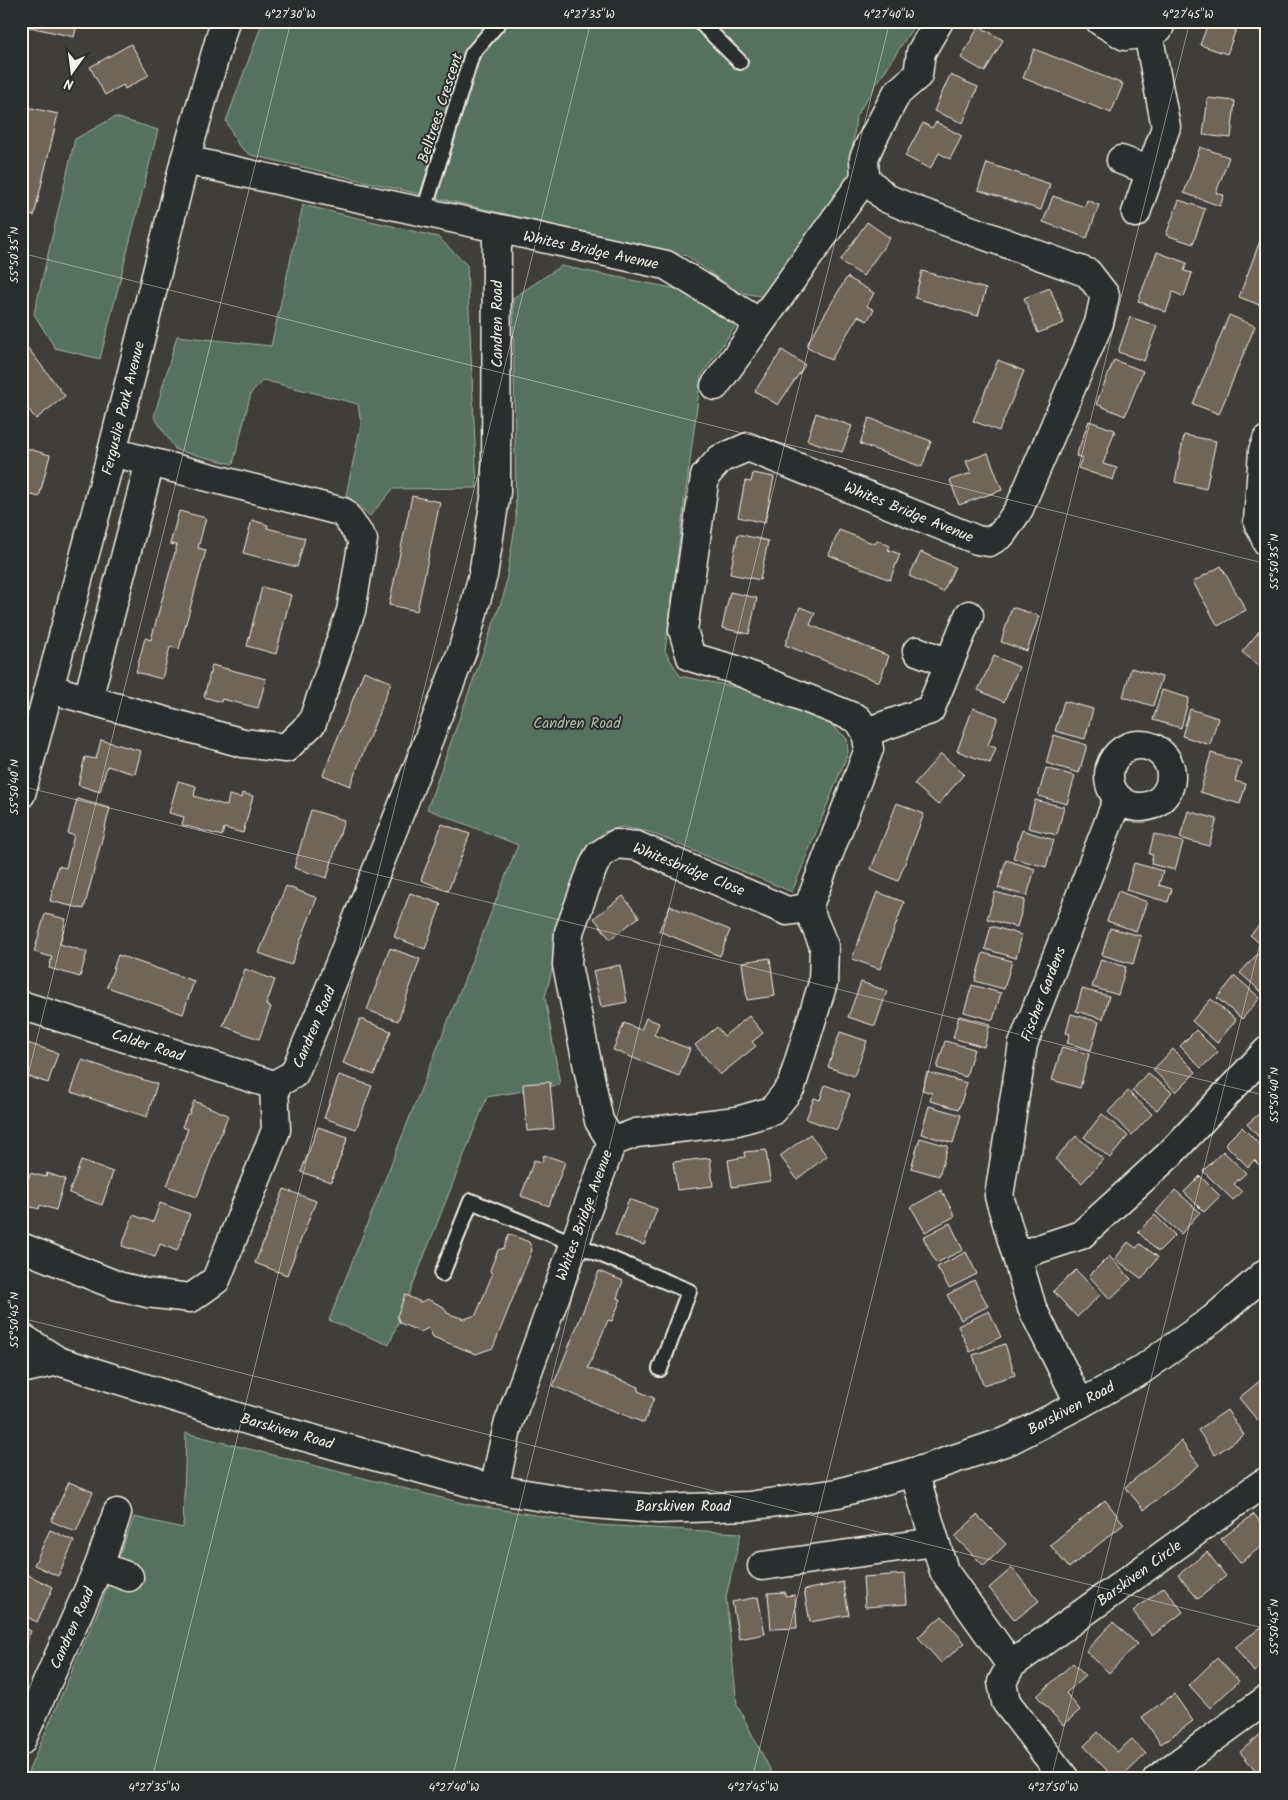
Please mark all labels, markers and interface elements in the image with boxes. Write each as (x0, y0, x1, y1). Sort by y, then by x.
text: 4°27'30"W (264, 5, 316, 24)
text: 4°27'35"W (563, 5, 615, 24)
text: 4°27'40"W (864, 5, 914, 24)
text: 4°27'45"W (1162, 5, 1214, 24)
north arrow (48, 48, 98, 98)
street label: Belltrees Crescent (412, 50, 470, 167)
text: N (62, 72, 76, 95)
street label: Whites Bridge Avenue (521, 225, 661, 277)
text: 55°50'35"N (5, 227, 24, 283)
street label: Candren Road (486, 280, 510, 368)
street label: Ferguslie Park Avenue (96, 338, 152, 478)
street label: Whites Bridge Avenue (840, 476, 977, 550)
text: 55°50'35"N (1265, 534, 1284, 590)
park label: Candren Road (533, 712, 621, 736)
text: 55°50'40"N (5, 759, 24, 815)
street label: Whitesbridge Close (629, 837, 748, 903)
street label: Fischer Gardens (1015, 943, 1073, 1045)
street label: Candren Road (287, 982, 343, 1072)
street label: Calder Road (108, 1023, 188, 1069)
text: 55°50'40"N (1265, 1067, 1284, 1123)
street label: Whites Bridge Avenue (550, 1146, 620, 1284)
text: 55°50'45"N (5, 1292, 24, 1348)
street label: Barskiven Road (1024, 1376, 1120, 1442)
street label: Barskiven Road (237, 1407, 337, 1457)
street label: Barskiven Road (635, 1495, 731, 1519)
street label: Barskiven Circle (1092, 1534, 1187, 1613)
street label: Candren Road (44, 1583, 102, 1673)
text: 55°50'45"N (1265, 1599, 1284, 1655)
text: 4°27'35"W (128, 1778, 180, 1797)
text: 4°27'40"W (429, 1778, 479, 1797)
text: 4°27'45"W (727, 1778, 779, 1797)
text: 4°27'50"W (1028, 1778, 1078, 1797)

